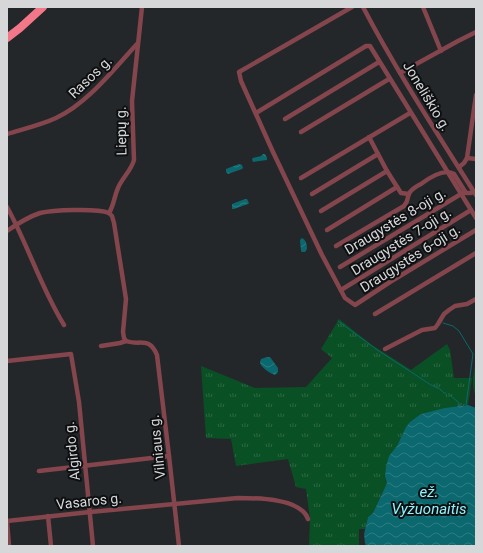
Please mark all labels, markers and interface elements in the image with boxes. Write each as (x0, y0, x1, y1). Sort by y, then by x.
street label: Rasos g. (65, 53, 115, 101)
street label: Joneliškio g. (400, 58, 454, 134)
street label: Liepų g. (113, 106, 129, 156)
street label: Draugystės 8-oji g. (342, 185, 448, 257)
street label: Draugystės 7-oji g. (348, 204, 454, 278)
street label: Draugystės 6-oji g. (357, 221, 463, 295)
street label: Vilniaus g. (146, 414, 168, 480)
street label: Algirdo g. (61, 421, 83, 481)
water label: ež. Vyžuonaitis (392, 483, 466, 518)
street label: Vasaros g. (55, 490, 123, 512)

